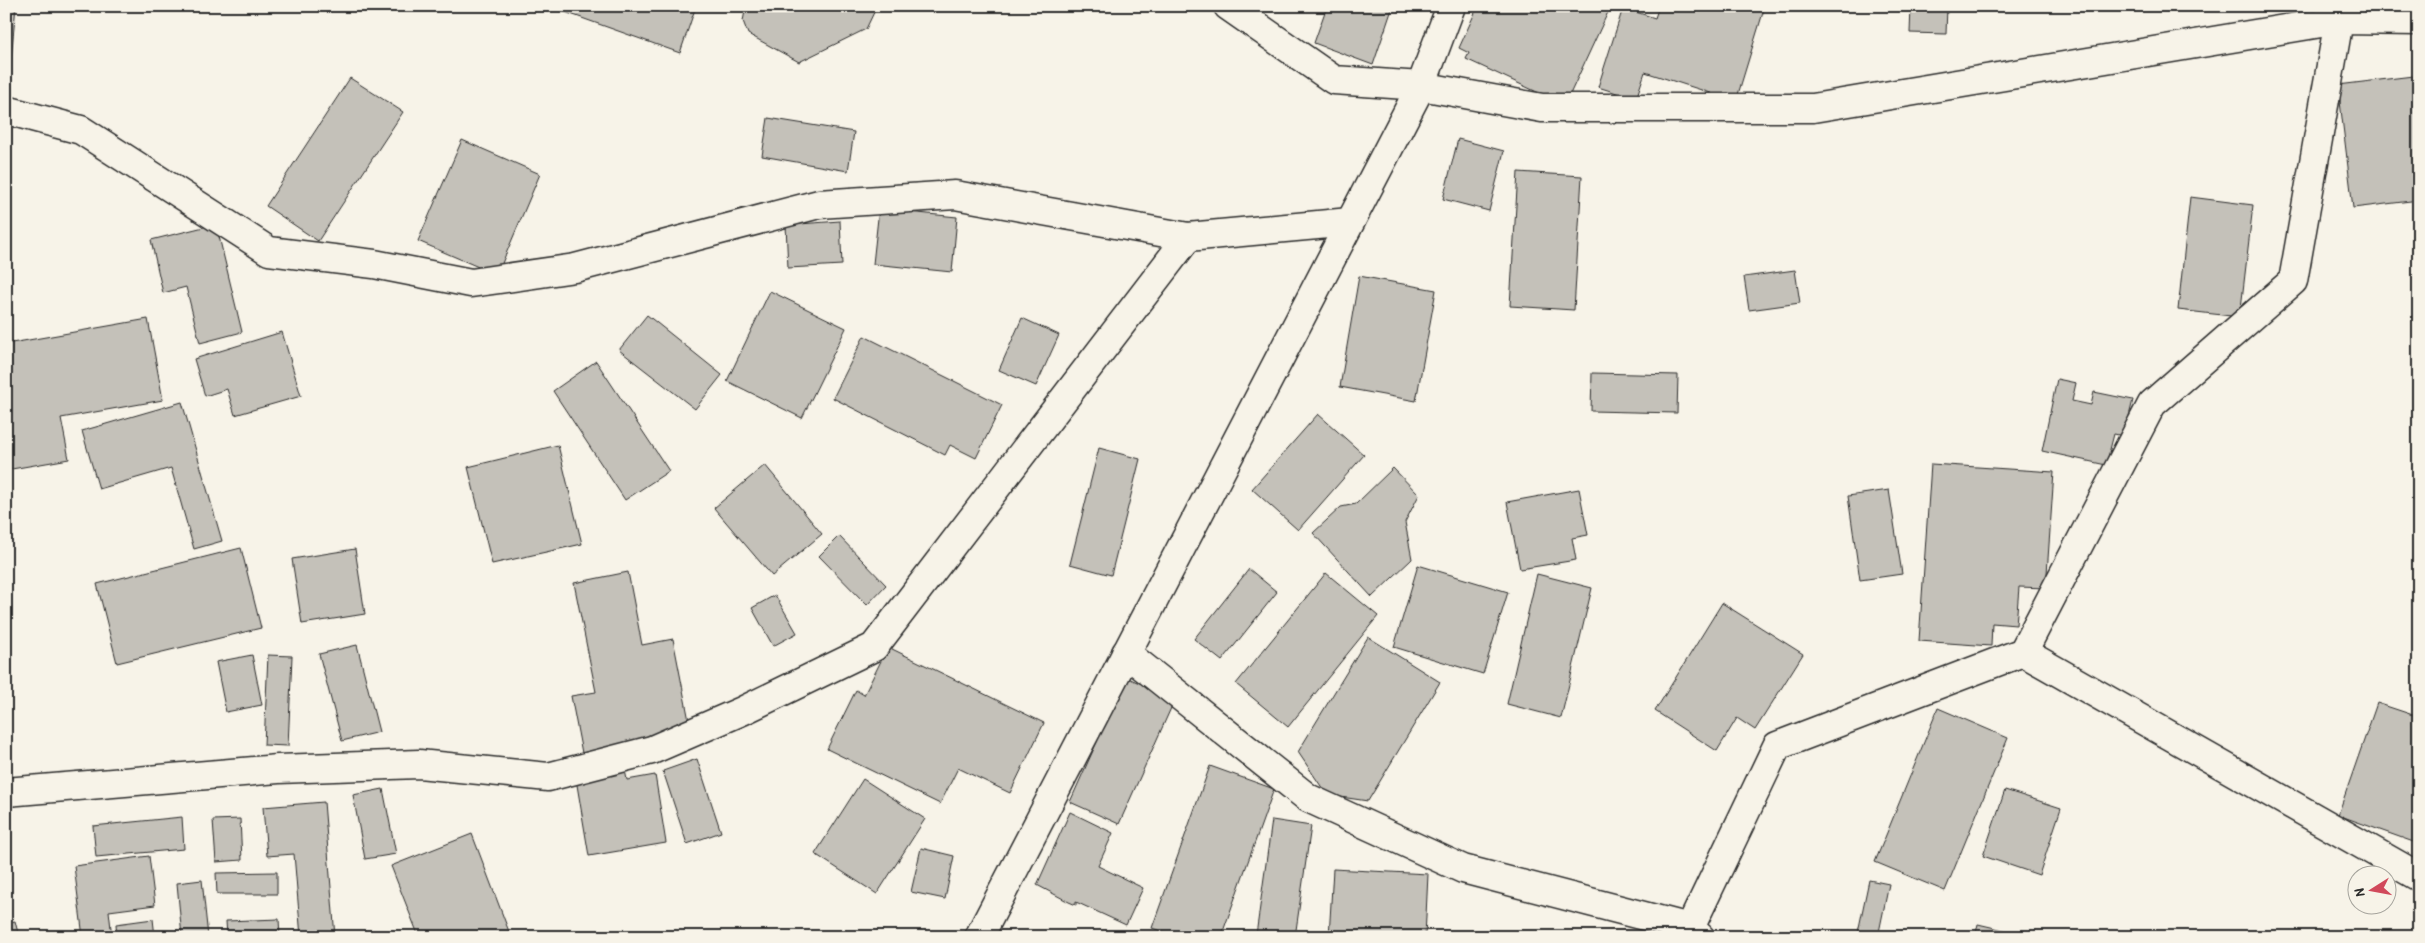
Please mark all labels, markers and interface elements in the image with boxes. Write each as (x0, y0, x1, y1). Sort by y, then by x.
north arrow (2348, 866, 2398, 916)
text: N (2349, 887, 2369, 898)

